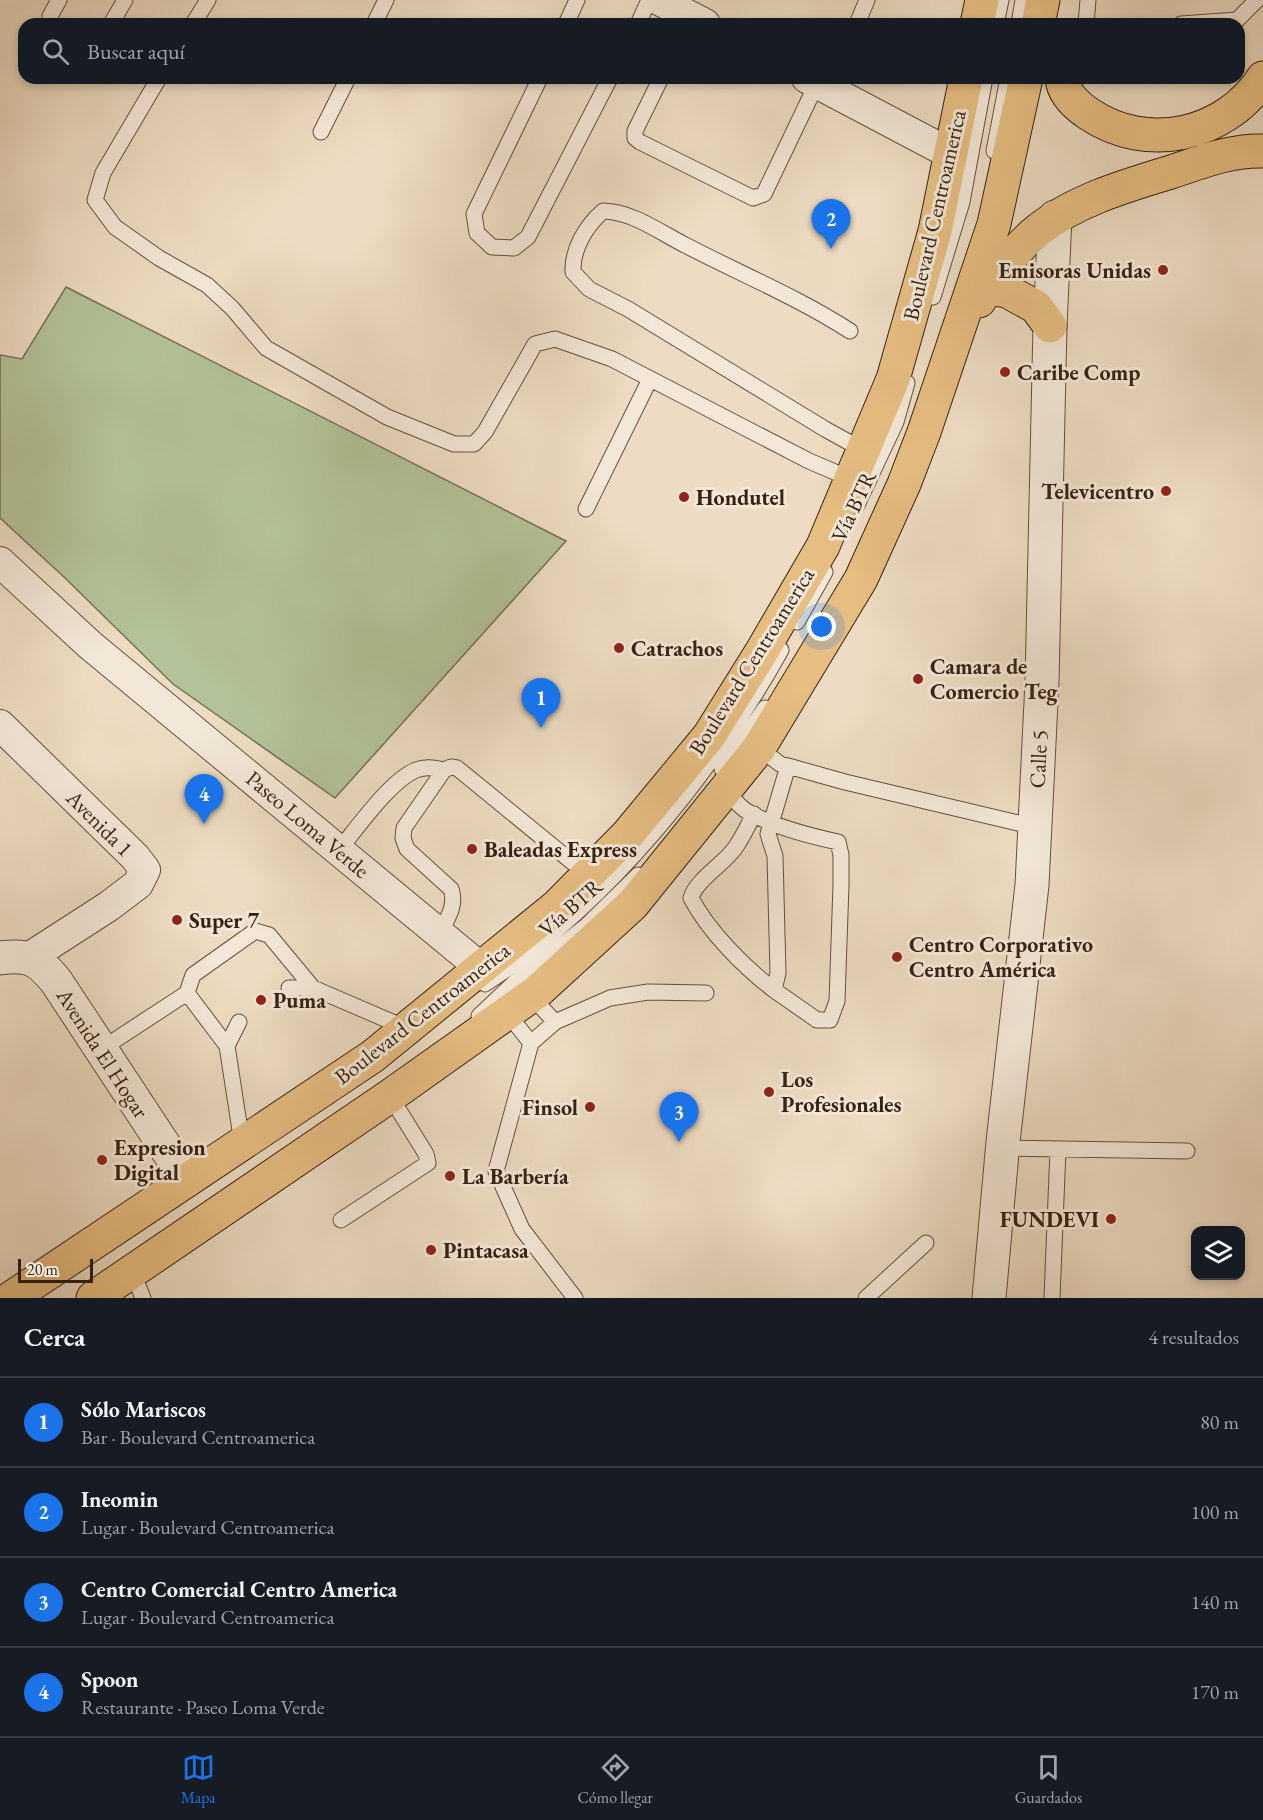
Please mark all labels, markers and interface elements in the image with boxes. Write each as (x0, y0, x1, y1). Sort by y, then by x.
search box (18, 18, 1245, 84)
icon: search (39, 35, 72, 68)
text: Buscar aquí (87, 37, 185, 66)
street label: Boulevard Centroamerica (896, 107, 973, 323)
pin: 2 (812, 200, 850, 249)
place label: Emisoras Unidas (998, 256, 1151, 285)
marker: Emisoras Unidas (1156, 263, 1170, 277)
place label: Caribe Comp (1017, 358, 1140, 387)
marker: Caribe Comp (998, 365, 1012, 379)
street label: Vía BTR (824, 465, 883, 547)
place label: Televicentro (1041, 477, 1154, 506)
place label: Hondutel (696, 483, 785, 512)
marker: Televicentro (1159, 484, 1173, 498)
marker: Hondutel (677, 490, 691, 504)
street label: Boulevard Centroamerica (682, 562, 821, 760)
your location (807, 612, 836, 641)
place label: Catrachos (631, 634, 723, 663)
marker: Catrachos (612, 641, 626, 655)
place label: Camara de Comercio Teg (930, 652, 1059, 706)
marker: Camara de Comercio Teg (911, 672, 925, 686)
pin: 1 (522, 678, 560, 728)
street label: Calle 5 (1022, 729, 1055, 789)
street label: Paseo Loma Verde (240, 764, 376, 885)
pin: 4 (184, 774, 224, 824)
street label: Avenida 1 (59, 783, 139, 863)
place label: Baleadas Express (484, 835, 637, 864)
marker: Baleadas Express (465, 842, 479, 856)
street label: Vía BTR (532, 871, 609, 943)
place label: Super 7 (189, 906, 260, 935)
marker: Super 7 (170, 913, 184, 927)
place label: Centro Corporativo Centro América (909, 930, 1093, 984)
street label: Boulevard Centroamerica (329, 936, 516, 1091)
marker: Centro Corporativo Centro América (890, 950, 904, 964)
street label: Avenida El Hogar (49, 982, 156, 1124)
place label: Puma (273, 986, 326, 1015)
marker: Puma (254, 993, 268, 1007)
place label: Los Profesionales (781, 1065, 901, 1119)
marker: Los Profesionales (762, 1085, 776, 1099)
pin: 3 (660, 1092, 698, 1142)
place label: Finsol (522, 1093, 578, 1122)
marker: Finsol (583, 1100, 597, 1114)
place label: Expresion Digital (114, 1133, 206, 1187)
marker: Expresion Digital (95, 1153, 109, 1167)
place label: La Barbería (462, 1162, 569, 1191)
marker: La Barbería (443, 1169, 457, 1183)
place label: FUNDEVI (1000, 1205, 1099, 1234)
marker: FUNDEVI (1104, 1212, 1118, 1226)
map controls (1191, 1226, 1245, 1280)
button: layers (1191, 1226, 1245, 1280)
place label: Pintacasa (443, 1236, 529, 1265)
marker: Pintacasa (424, 1243, 438, 1257)
scale bar (18, 1256, 93, 1284)
text: 20 m (27, 1259, 58, 1280)
text: Cerca (24, 1320, 85, 1354)
text: 4 resultados (1148, 1324, 1239, 1350)
text: Sólo Mariscos (81, 1395, 206, 1424)
text: 1 (38, 1409, 49, 1435)
text: 80 m (1200, 1409, 1239, 1435)
text: Bar · Boulevard Centroamerica (81, 1424, 315, 1450)
text: Ineomin (81, 1485, 158, 1514)
text: 2 (38, 1499, 49, 1525)
text: 100 m (1191, 1499, 1239, 1525)
text: Lugar · Boulevard Centroamerica (81, 1514, 334, 1540)
text: Centro Comercial Centro America (81, 1575, 397, 1604)
text: 3 (38, 1589, 49, 1615)
text: 140 m (1191, 1589, 1239, 1615)
text: Lugar · Boulevard Centroamerica (81, 1604, 334, 1630)
text: Spoon (81, 1665, 139, 1694)
text: 4 (38, 1679, 49, 1705)
text: 170 m (1191, 1679, 1239, 1705)
text: Restaurante · Paseo Loma Verde (81, 1694, 325, 1720)
tab: Mapa (181, 1751, 216, 1808)
tab: Cómo llegar (577, 1751, 653, 1808)
tab: Guardados (1015, 1751, 1082, 1808)

